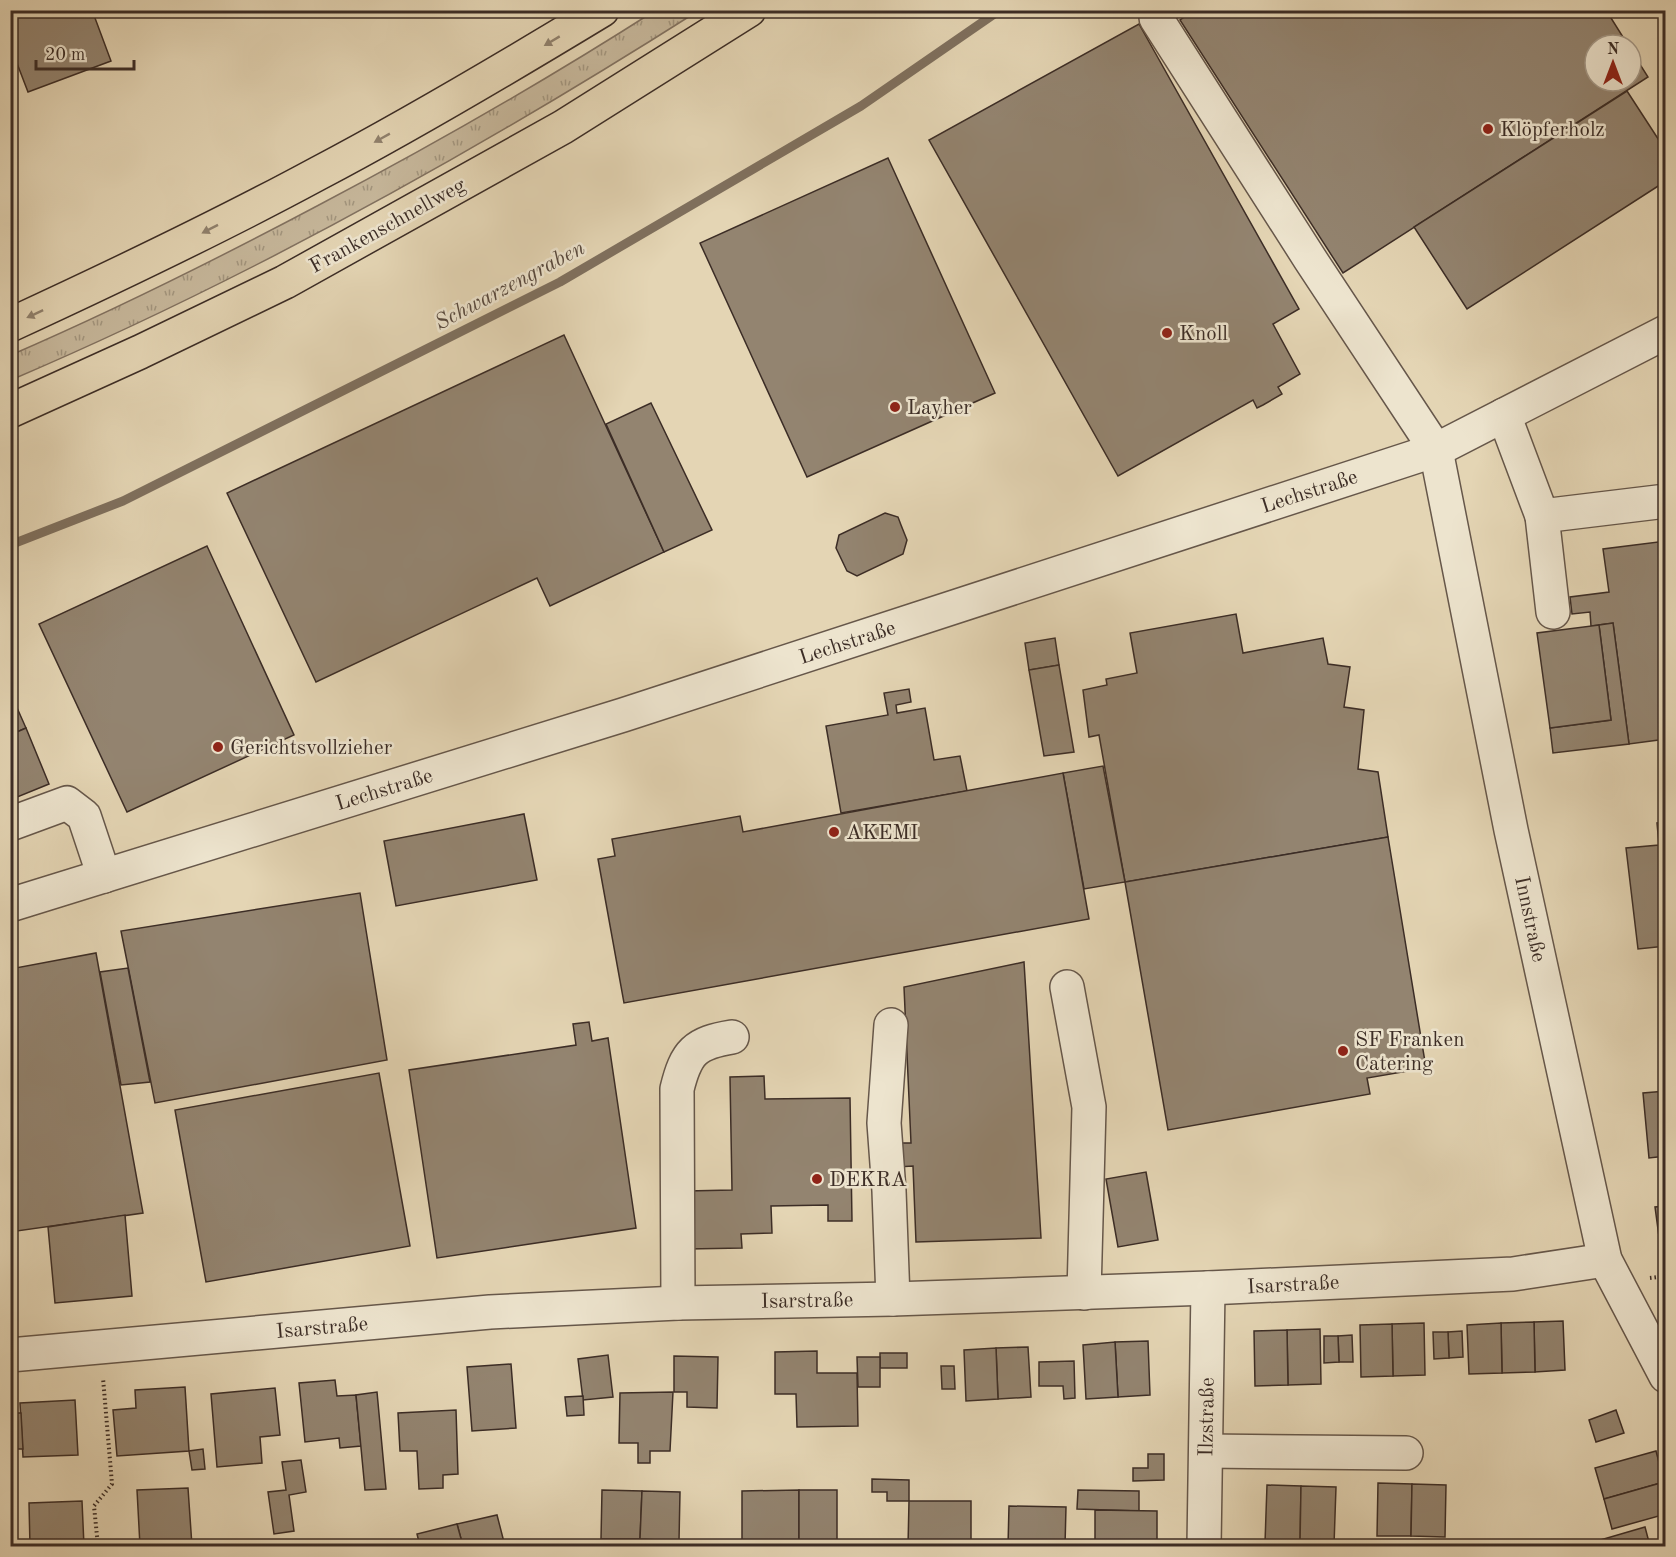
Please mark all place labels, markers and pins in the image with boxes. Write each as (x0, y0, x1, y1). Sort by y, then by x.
place label: Klöpferholz (1500, 120, 1605, 141)
marker: Klöpferholz (1481, 122, 1495, 136)
place label: Knoll (1179, 324, 1228, 345)
marker: Knoll (1160, 326, 1174, 340)
place label: Layher (907, 398, 972, 419)
marker: Layher (888, 400, 902, 414)
place label: Gerichtsvollzieher (230, 738, 393, 759)
marker: Gerichtsvollzieher (211, 740, 225, 754)
place label: AKEMI (846, 823, 918, 844)
marker: AKEMI (827, 825, 841, 839)
place label: SF Franken Catering (1355, 1030, 1465, 1075)
marker: SF Franken Catering (1336, 1044, 1350, 1058)
place label: DEKRA (829, 1170, 907, 1191)
marker: DEKRA (810, 1172, 824, 1186)

